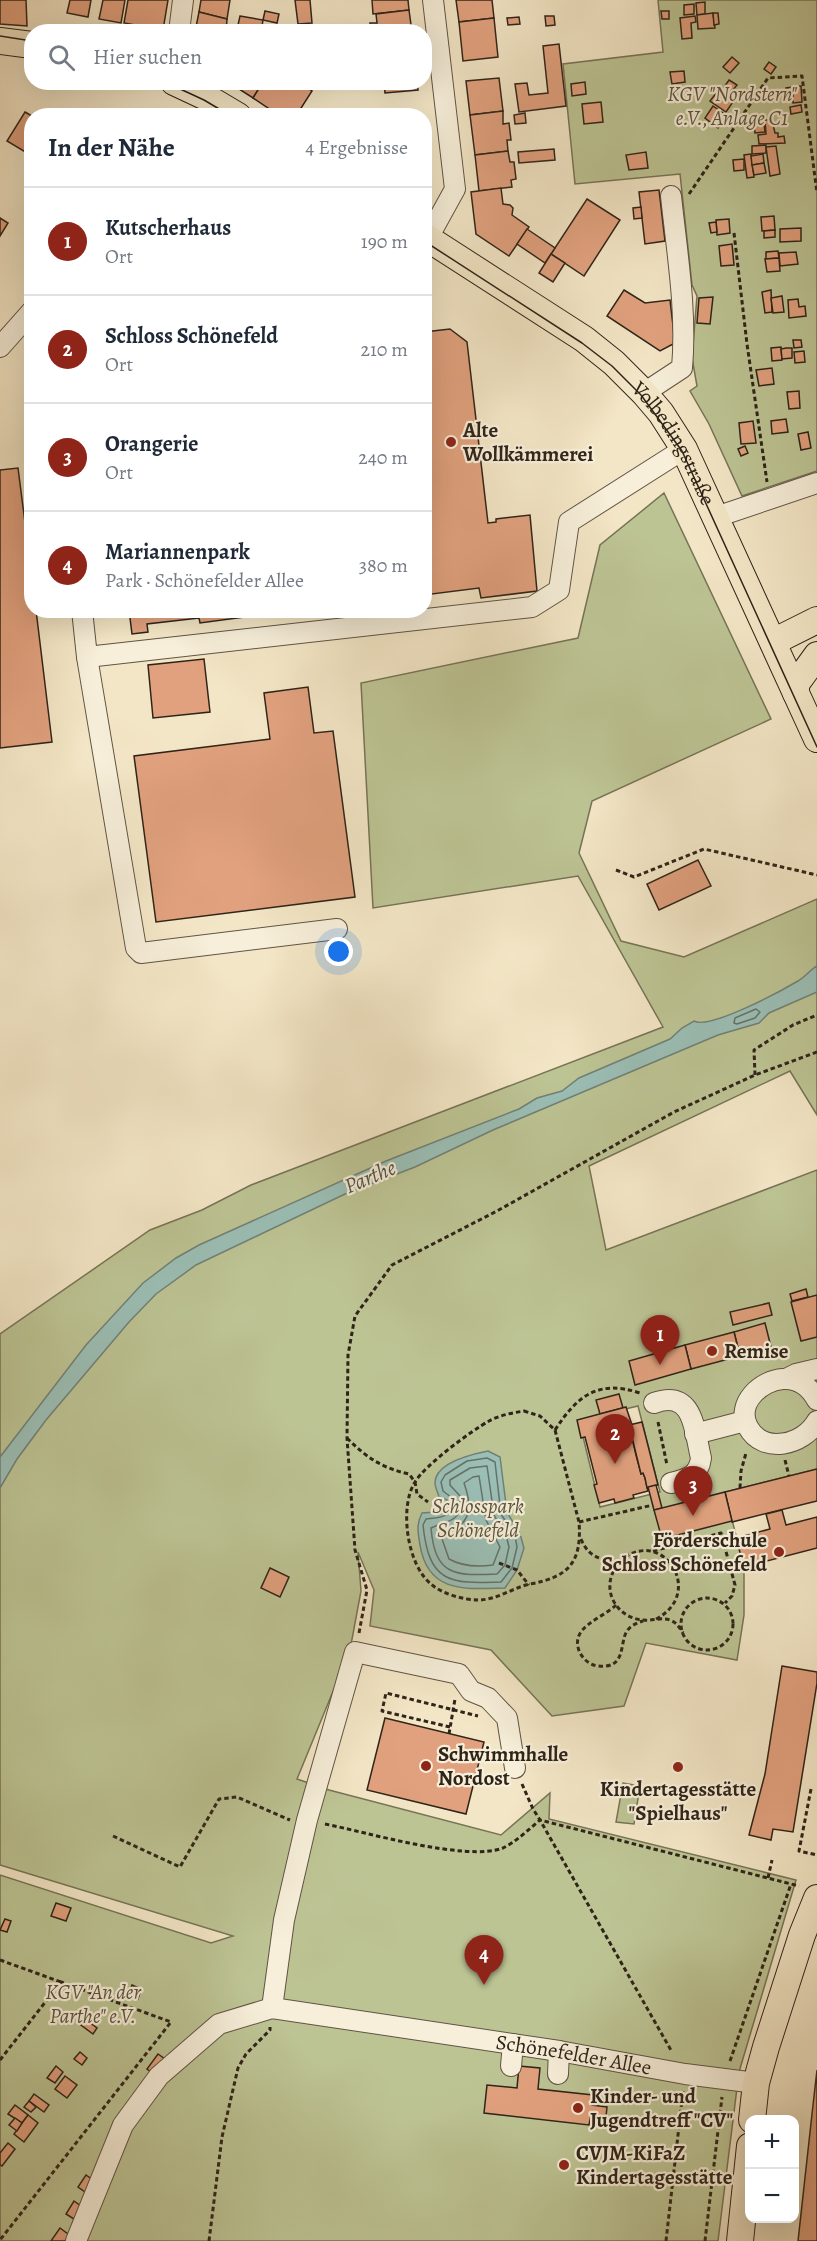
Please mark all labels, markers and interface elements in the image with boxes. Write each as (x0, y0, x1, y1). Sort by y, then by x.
search box (24, 24, 432, 90)
icon: search (45, 41, 78, 74)
text: Hier suchen (93, 42, 202, 72)
park label: KGV "Nordstern" e.V., Anlage C1 (667, 80, 798, 132)
text: In der Nähe (48, 130, 175, 165)
text: 4 Ergebnisse (305, 134, 408, 161)
text: Kutscherhaus (105, 213, 231, 243)
text: 1 (64, 228, 71, 255)
text: 190 m (361, 228, 408, 255)
text: Ort (105, 243, 133, 270)
text: Schloss Schönefeld (105, 321, 278, 351)
text: 2 (63, 336, 72, 363)
text: 210 m (360, 336, 408, 363)
text: Ort (105, 351, 133, 378)
street label: Volbedingstraße (625, 374, 722, 510)
place label: Alte Wollkämmerei (462, 416, 593, 468)
text: Orangerie (105, 429, 198, 459)
marker: Alte Wollkämmerei (444, 435, 458, 449)
text: 3 (63, 444, 72, 471)
text: 240 m (358, 444, 408, 471)
text: Ort (105, 459, 133, 486)
text: Mariannenpark (105, 537, 250, 567)
text: 4 (63, 552, 72, 579)
text: 380 m (359, 552, 408, 579)
text: Park · Schönefelder Allee (105, 567, 304, 594)
your location (324, 937, 353, 966)
water label: Parthe (340, 1153, 400, 1201)
pin: 1 (640, 1316, 680, 1365)
place label: Remise (724, 1337, 789, 1365)
marker: Remise (705, 1344, 719, 1358)
pin: 2 (596, 1414, 634, 1464)
pin: 3 (674, 1466, 712, 1516)
park label: Schlosspark Schönefeld (432, 1492, 524, 1544)
place label: Förderschule Schloss Schönefeld (602, 1526, 768, 1578)
marker: Förderschule Schloss Schönefeld (772, 1545, 786, 1559)
place label: Schwimmhalle Nordost (438, 1740, 568, 1792)
marker: Schwimmhalle Nordost (419, 1759, 433, 1773)
marker: Kindertagesstätte "Spielhaus" (671, 1760, 685, 1774)
place label: Kindertagesstätte "Spielhaus" (600, 1775, 757, 1827)
pin: 4 (464, 1936, 504, 1985)
park label: KGV "An der Parthe" e.V. (45, 1978, 141, 2030)
street label: Schönefelder Allee (494, 2028, 654, 2082)
place label: Kinder- und Jugendtreff "CV" (590, 2082, 733, 2134)
marker: Kinder- und Jugendtreff "CV" (571, 2101, 585, 2115)
map controls (745, 2115, 799, 2223)
button: + (745, 2115, 799, 2169)
place label: CVJM-KiFaZ Kindertagesstätte (576, 2139, 733, 2191)
marker: CVJM-KiFaZ Kindertagesstätte (557, 2158, 571, 2172)
button: − (745, 2169, 799, 2223)

